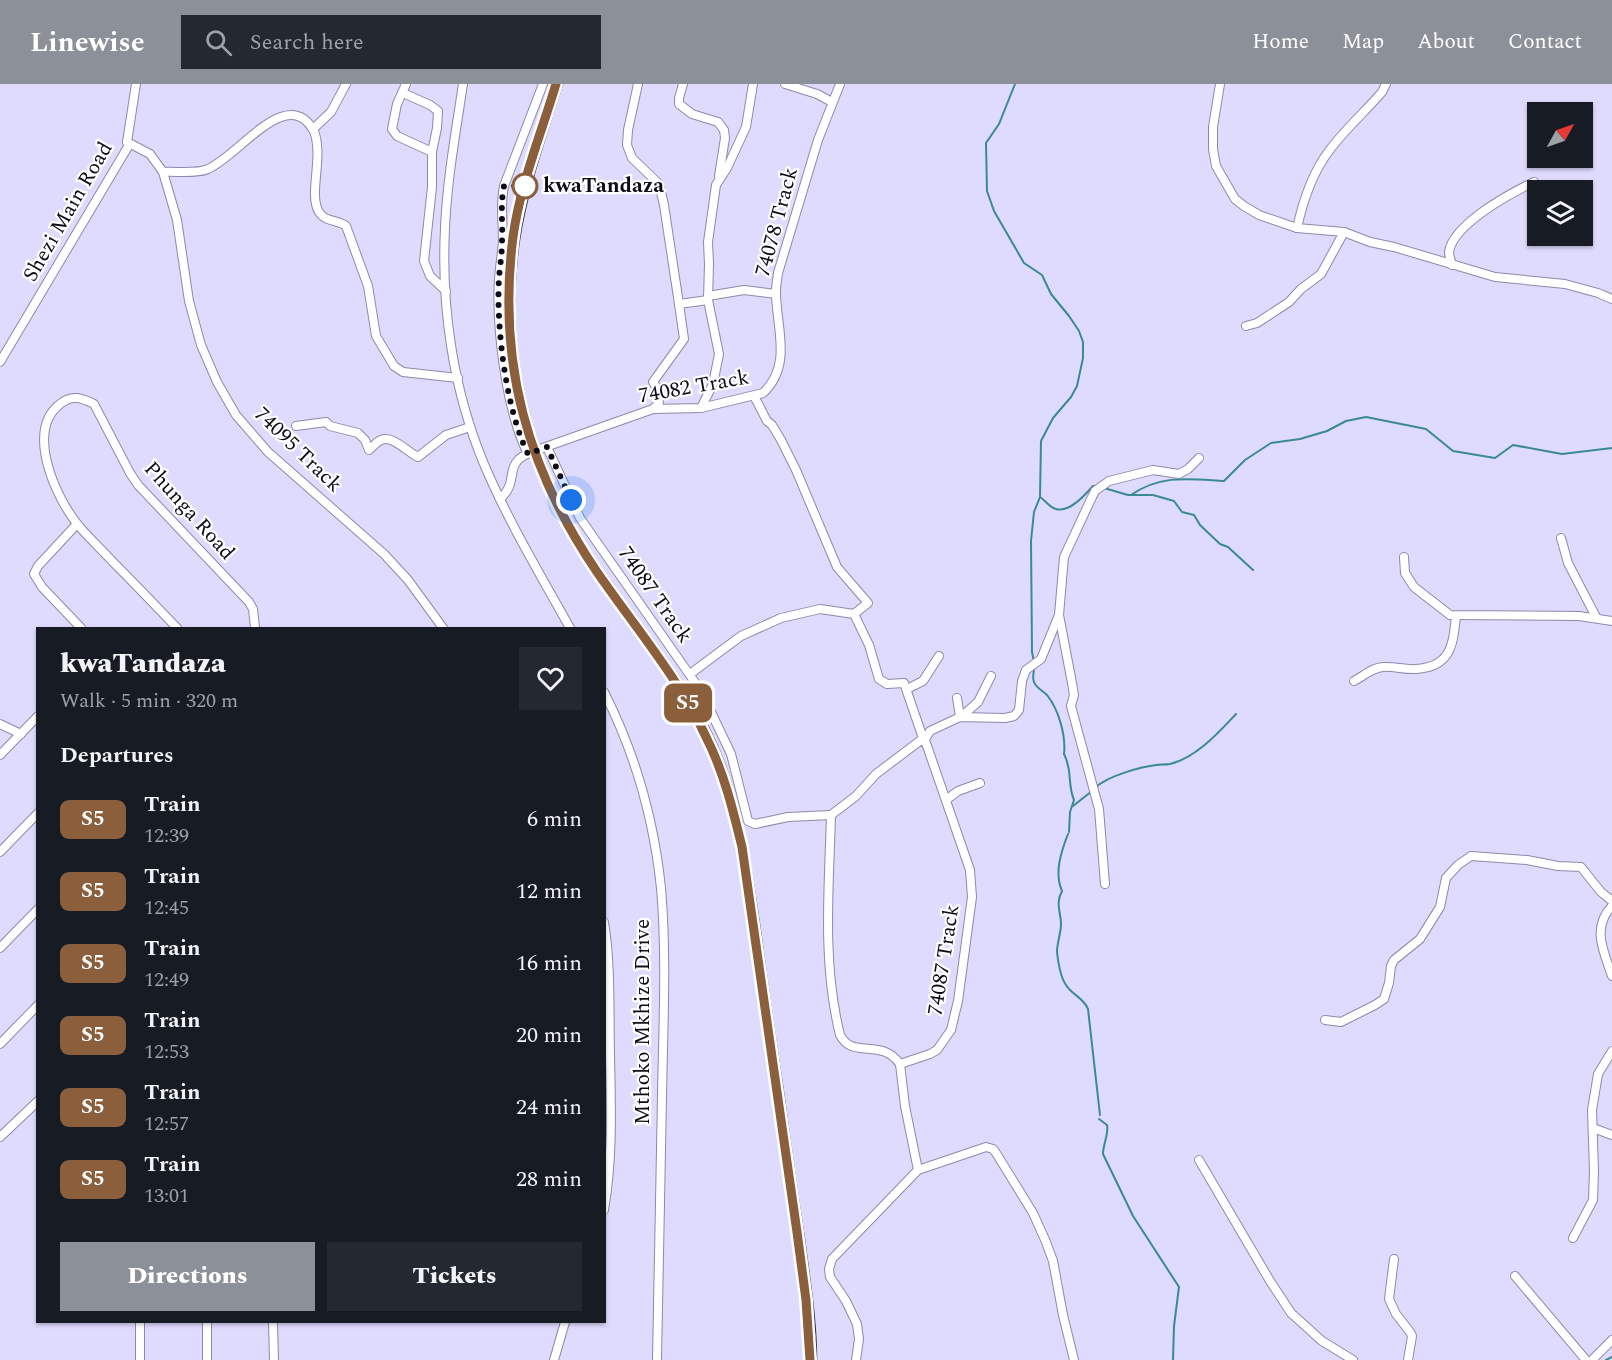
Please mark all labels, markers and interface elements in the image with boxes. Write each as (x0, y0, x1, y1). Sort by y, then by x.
search box (181, 15, 601, 69)
text: Linewise (30, 21, 145, 64)
icon: search (202, 26, 235, 59)
text: Search here (250, 26, 364, 59)
text: Home (1252, 26, 1309, 58)
text: Map (1342, 26, 1384, 58)
text: About (1417, 26, 1475, 58)
text: Contact (1508, 26, 1582, 58)
north arrow (1527, 102, 1593, 168)
map controls (1527, 102, 1593, 246)
street label: Shezi Main Road (15, 136, 121, 288)
street label: 74078 Track (747, 164, 807, 280)
place label: kwaTandaza (543, 170, 664, 202)
marker: kwaTandaza (512, 173, 538, 199)
button: layers (1527, 180, 1593, 246)
street label: 74082 Track (636, 361, 752, 412)
street label: 74095 Track (247, 400, 350, 501)
street label: Phunga Road (136, 454, 242, 568)
your location (556, 485, 586, 515)
street label: 74087 Track (610, 540, 700, 650)
text: kwaTandaza (60, 642, 226, 685)
button: heart (519, 647, 582, 710)
line badge: S5 (661, 684, 715, 722)
text: Walk · 5 min · 320 m (60, 686, 238, 716)
text: S5 (676, 687, 700, 719)
text: Departures (60, 739, 174, 772)
text: Train (144, 788, 201, 821)
text: S5 (81, 803, 105, 835)
text: 6 min (527, 803, 582, 836)
text: 12:39 (144, 821, 189, 851)
text: Train (144, 860, 201, 893)
text: S5 (81, 875, 105, 907)
text: 12 min (516, 875, 582, 908)
text: 12:45 (144, 893, 189, 923)
street label: 74087 Track (919, 902, 969, 1018)
street label: Mthoko Mkhize Drive (627, 919, 659, 1125)
text: Train (144, 932, 201, 965)
text: S5 (81, 947, 105, 979)
text: 16 min (516, 947, 582, 980)
text: 12:49 (144, 965, 189, 995)
text: Train (144, 1004, 201, 1037)
text: S5 (81, 1019, 105, 1051)
text: 20 min (516, 1019, 582, 1052)
text: 12:53 (144, 1037, 189, 1067)
text: Train (144, 1076, 201, 1109)
text: S5 (81, 1091, 105, 1123)
text: 24 min (516, 1091, 582, 1124)
text: 12:57 (144, 1109, 189, 1139)
text: Train (144, 1148, 201, 1181)
text: S5 (81, 1163, 105, 1195)
text: 28 min (516, 1163, 582, 1196)
text: 13:01 (144, 1181, 189, 1211)
button: Directions (60, 1242, 315, 1311)
button: Tickets (327, 1242, 582, 1311)

